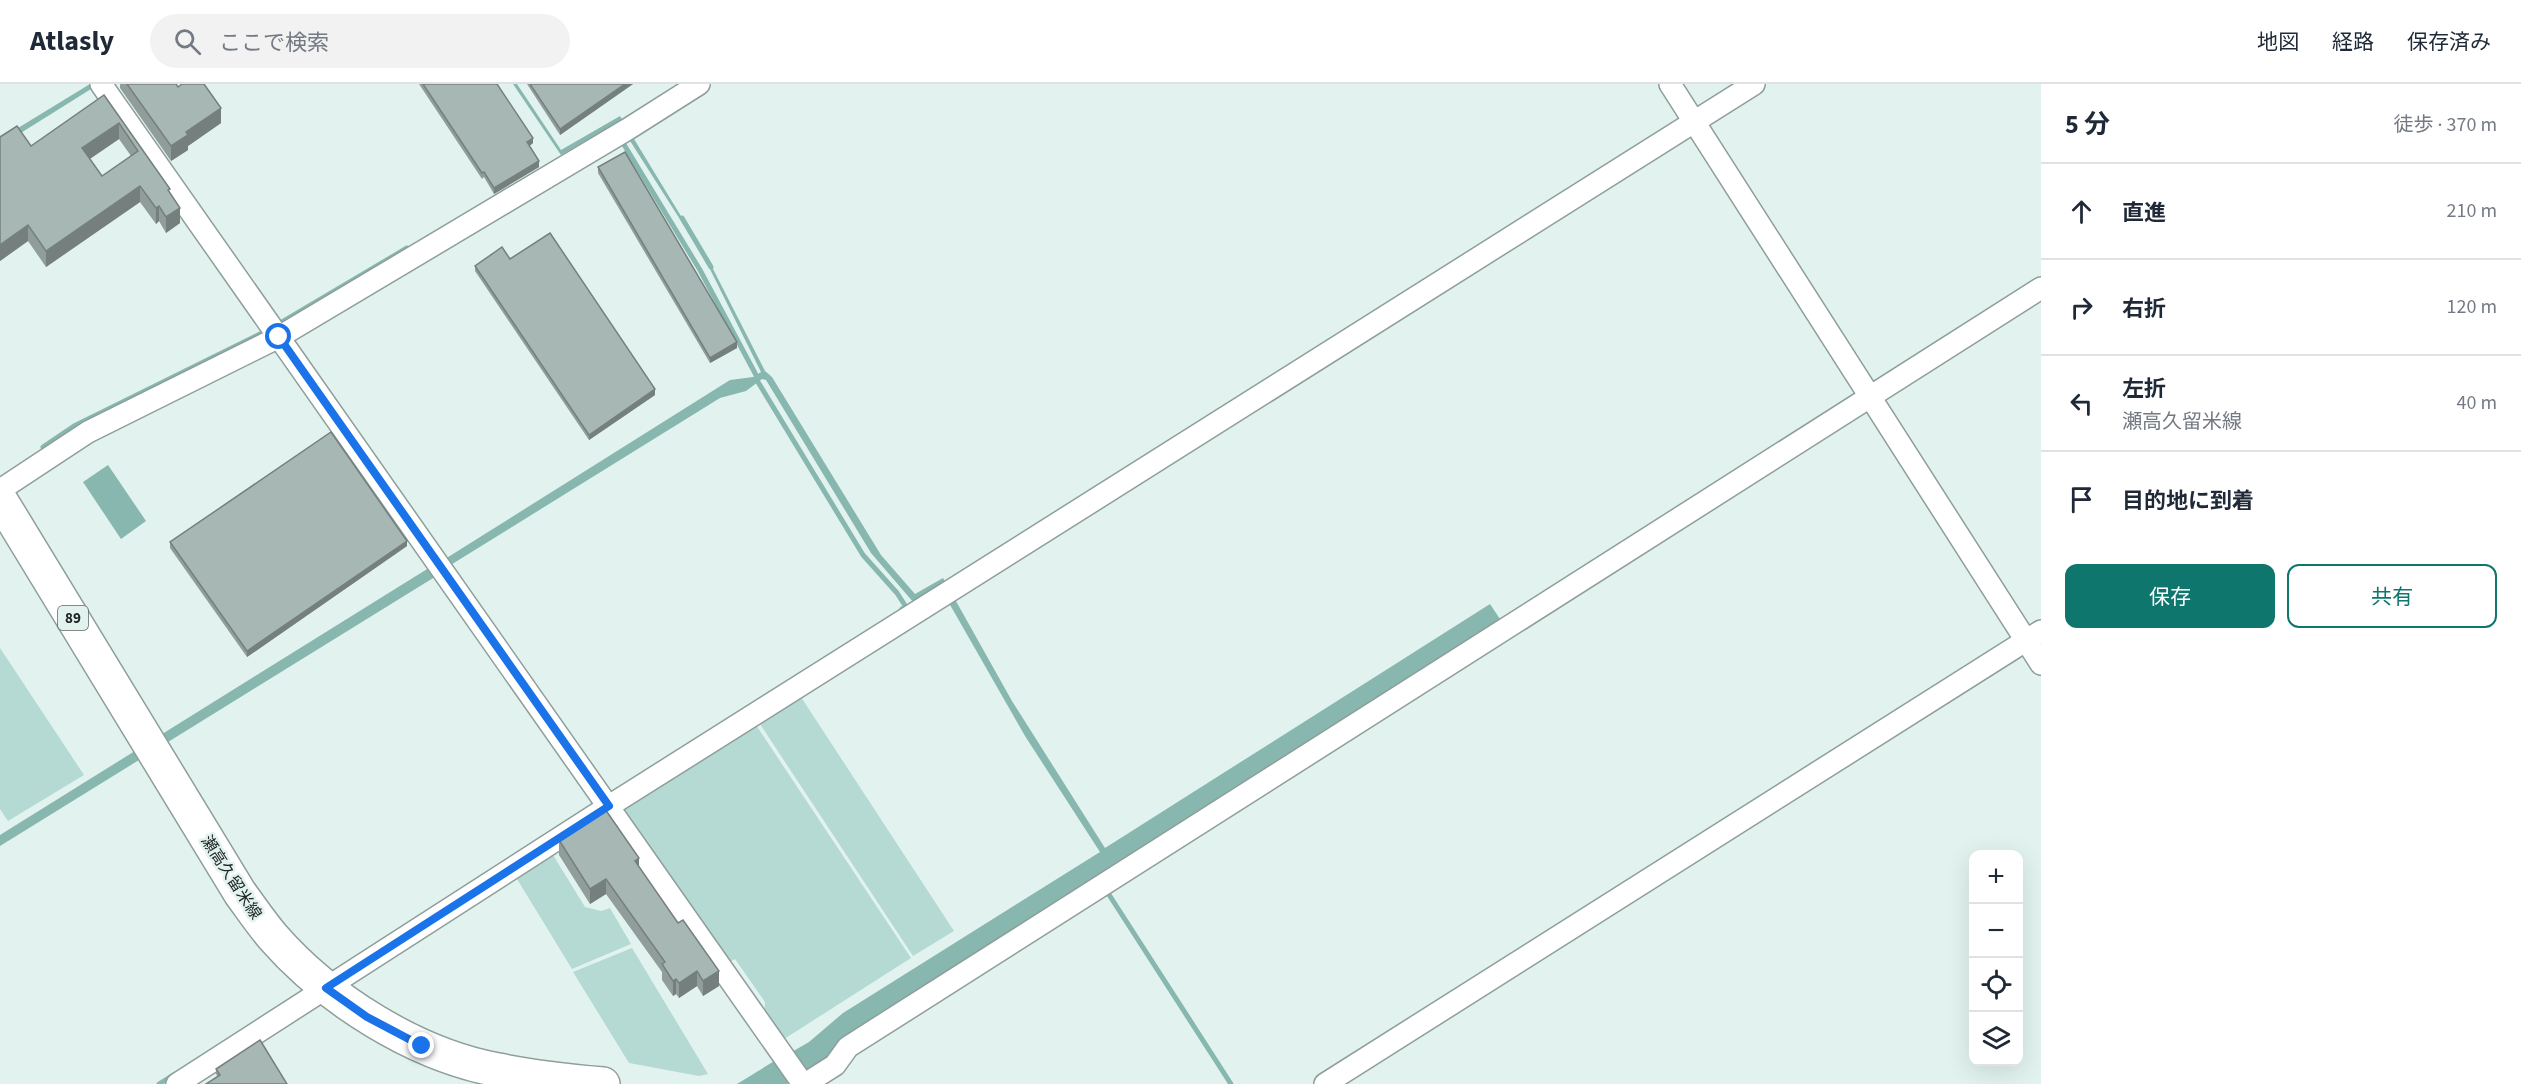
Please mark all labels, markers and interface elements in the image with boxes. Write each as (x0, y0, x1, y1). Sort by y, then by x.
search box (150, 14, 570, 68)
text: Atlasly (30, 21, 114, 61)
icon: search (171, 25, 204, 58)
text: ここで検索 (219, 27, 329, 59)
text: 地図 (2257, 27, 2299, 57)
text: 経路 (2332, 27, 2374, 57)
text: 保存済み (2407, 27, 2491, 57)
text: 5 分 (2065, 106, 2110, 143)
text: 徒歩 · 370 m (2394, 111, 2497, 139)
icon: ahead (2065, 195, 2098, 228)
text: 直進 (2122, 197, 2166, 229)
text: 210 m (2447, 197, 2497, 225)
icon: right (2065, 291, 2098, 324)
text: 右折 (2122, 293, 2166, 325)
text: 120 m (2447, 293, 2497, 321)
route start (265, 323, 291, 349)
text: 左折 (2122, 373, 2166, 405)
icon: left (2065, 387, 2098, 420)
text: 40 m (2457, 389, 2497, 417)
text: 瀬高久留米線 (2122, 408, 2242, 436)
icon: arrive (2065, 483, 2098, 516)
text: 目的地に到着 (2122, 485, 2254, 517)
button: 保存 (2065, 564, 2275, 628)
button: 共有 (2287, 564, 2497, 628)
road number: 89 (58, 606, 88, 630)
street label: 瀬高久留米線 (196, 831, 267, 924)
map controls (1969, 850, 2023, 1066)
button: + (1969, 850, 2023, 904)
button: − (1969, 904, 2023, 958)
button: locate (1969, 958, 2023, 1012)
button: layers (1969, 1012, 2023, 1066)
route end (408, 1032, 434, 1058)

